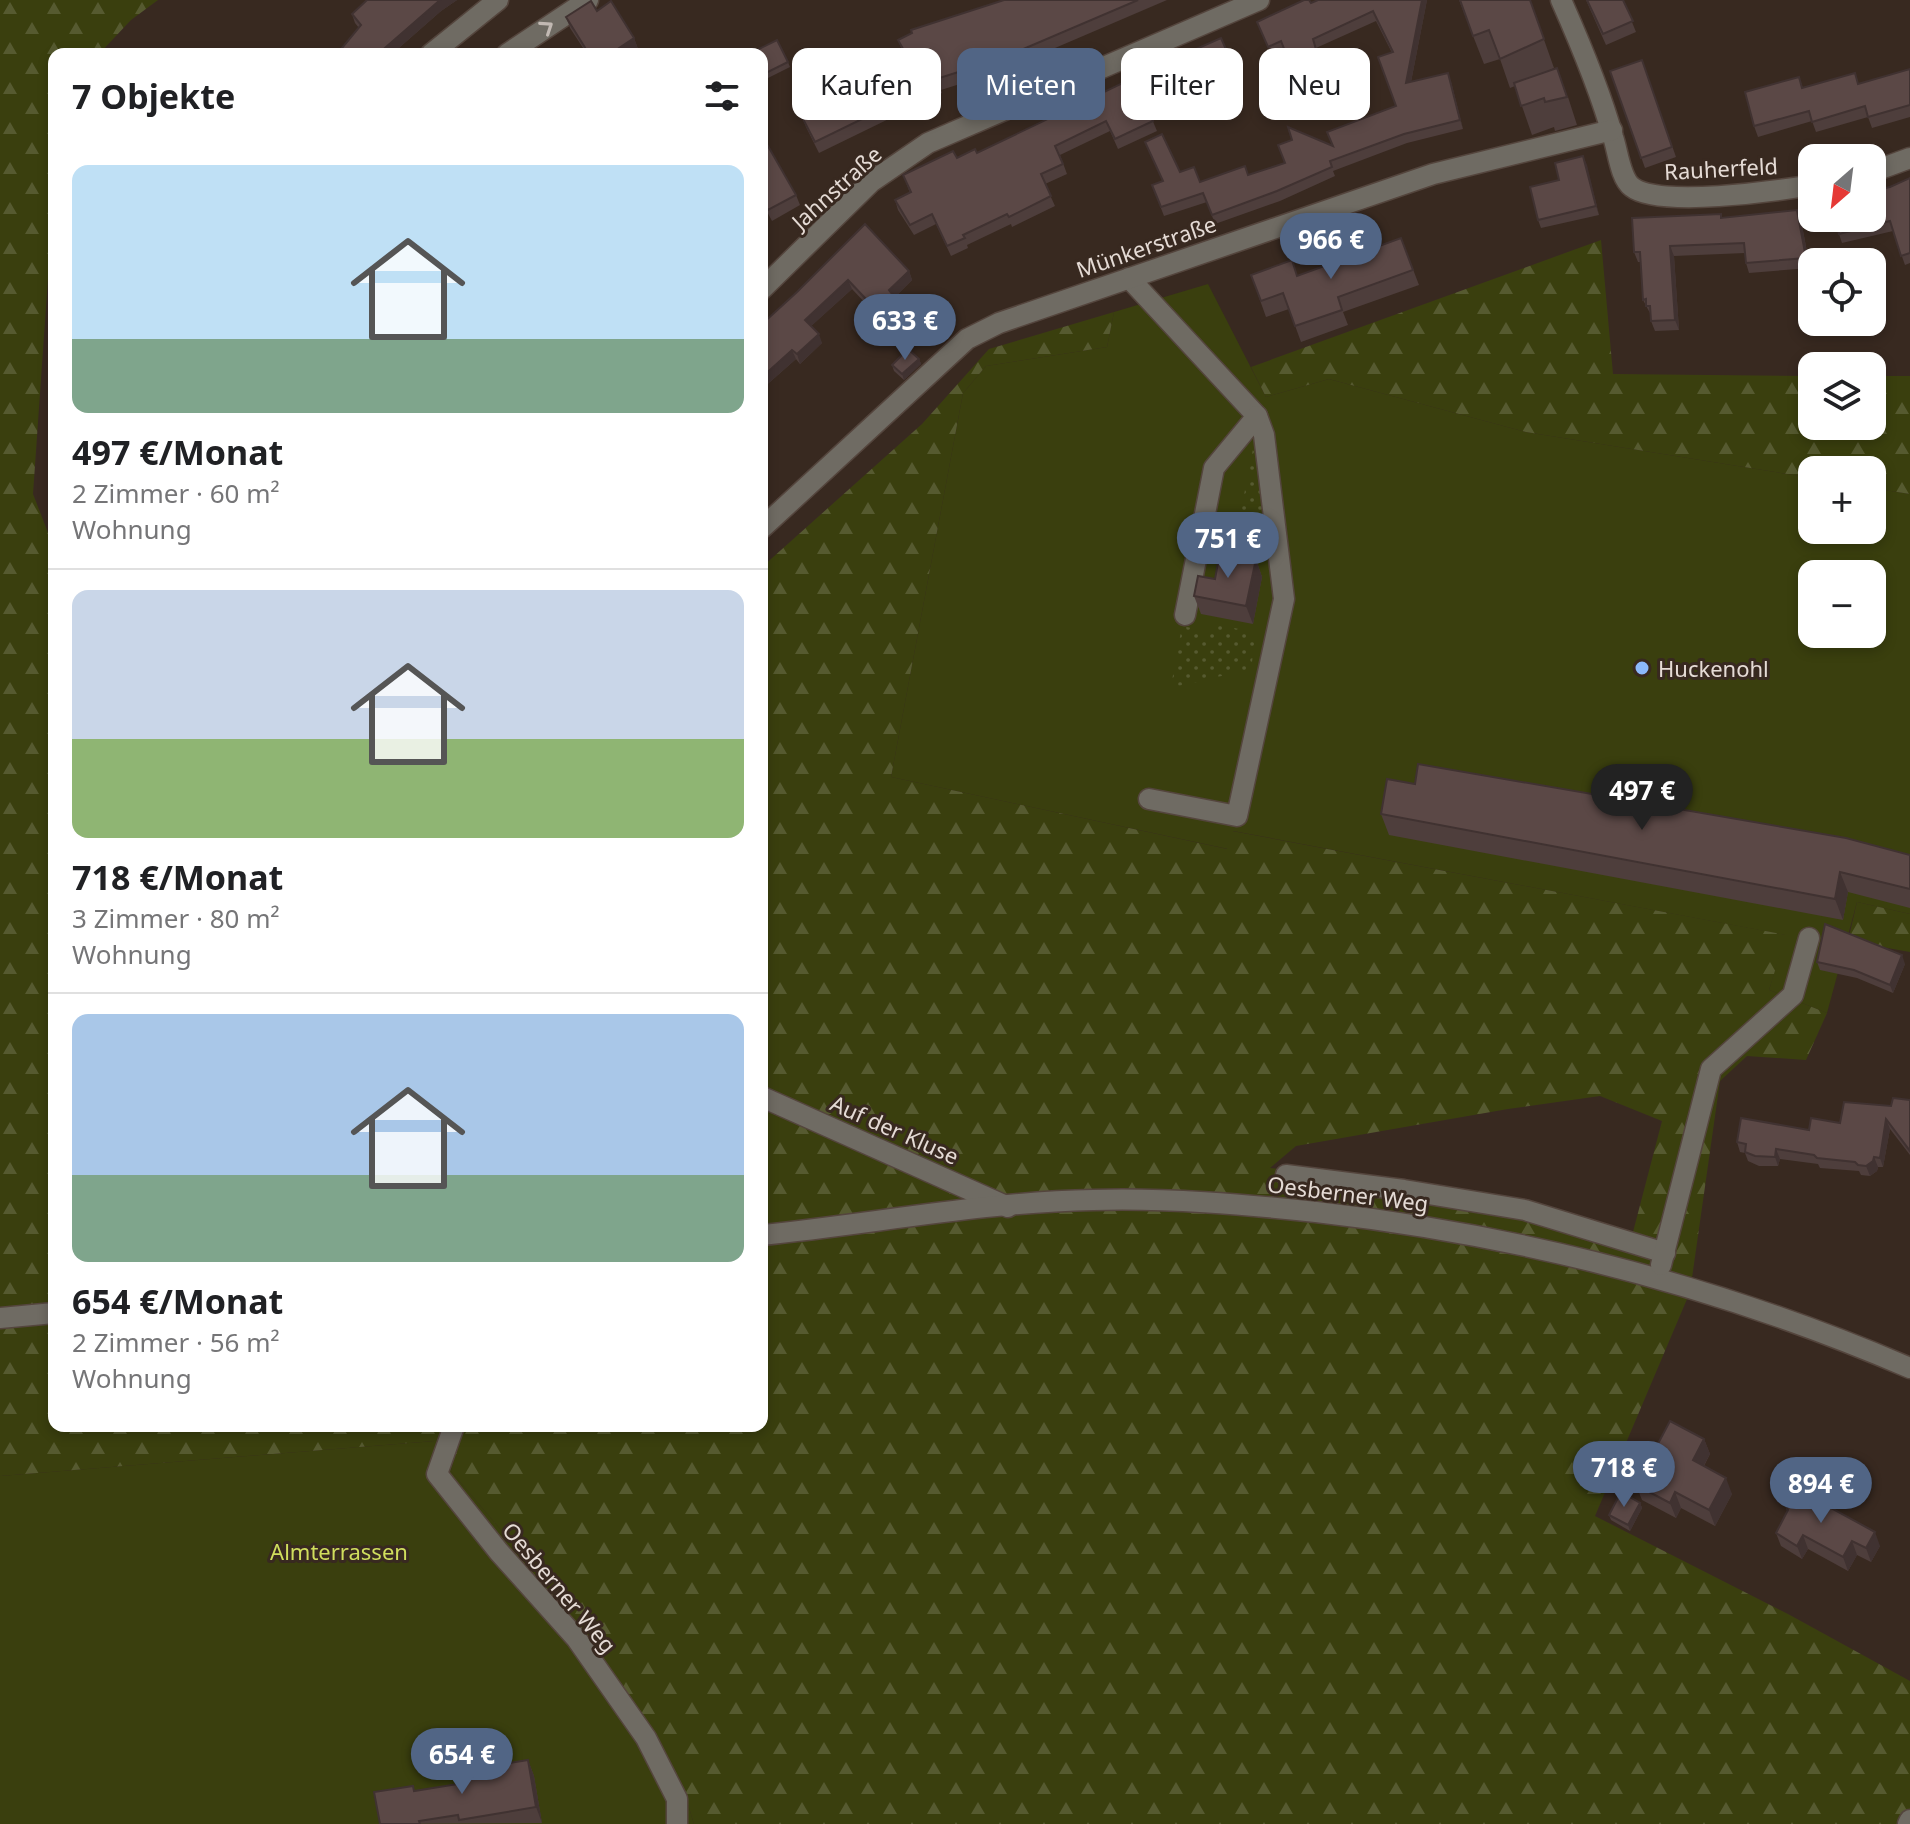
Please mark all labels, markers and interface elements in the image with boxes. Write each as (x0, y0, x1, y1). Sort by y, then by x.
one-way arrow (539, 21, 553, 36)
chip: Kaufen (792, 48, 941, 120)
chip: Mieten (957, 48, 1105, 120)
chip: Filter (1121, 48, 1243, 120)
chip: Neu (1259, 48, 1370, 120)
text: 7 Objekte (72, 73, 235, 119)
icon: filters (700, 74, 744, 118)
street label: Jahnstraße (783, 139, 887, 237)
north arrow (1798, 144, 1886, 232)
map controls (1798, 144, 1886, 648)
street label: Rauherfeld (1663, 150, 1779, 186)
street label: Münkerstraße (1072, 208, 1220, 284)
pin: 966 € (1275, 213, 1387, 281)
icon: home (336, 217, 480, 361)
text: 966 € (1298, 221, 1364, 257)
button: locate (1798, 248, 1886, 336)
pin: 633 € (849, 294, 961, 362)
text: 633 € (872, 302, 938, 338)
button: layers (1798, 352, 1886, 440)
text: 497 €/Monat (72, 429, 283, 475)
button: + (1798, 456, 1886, 544)
text: 2 Zimmer · 60 m² (72, 475, 280, 511)
text: Wohnung (72, 511, 192, 547)
pin: 751 € (1172, 512, 1284, 580)
text: 751 € (1195, 520, 1261, 556)
button: − (1798, 560, 1886, 648)
icon: home (336, 642, 480, 786)
place label: Huckenohl (1658, 653, 1769, 683)
marker: Huckenohl (1633, 659, 1651, 677)
pin: 497 € (1586, 764, 1698, 832)
text: 497 € (1609, 772, 1675, 808)
text: 718 €/Monat (72, 854, 283, 900)
text: 3 Zimmer · 80 m² (72, 900, 280, 936)
text: Wohnung (72, 936, 192, 972)
icon: home (336, 1066, 480, 1210)
street label: Auf der Kluse (826, 1087, 964, 1171)
street label: Oesberner Weg (1266, 1168, 1430, 1218)
text: 654 €/Monat (72, 1278, 283, 1324)
text: 2 Zimmer · 56 m² (72, 1324, 280, 1360)
text: Wohnung (72, 1360, 192, 1396)
pin: 718 € (1568, 1441, 1680, 1509)
text: 718 € (1591, 1449, 1657, 1485)
pin: 894 € (1765, 1457, 1877, 1525)
text: 894 € (1788, 1465, 1854, 1501)
street label: Oesberner Weg (496, 1515, 624, 1659)
park label: Almterrassen (270, 1536, 408, 1566)
pin: 654 € (406, 1728, 518, 1796)
text: 654 € (429, 1736, 495, 1772)

